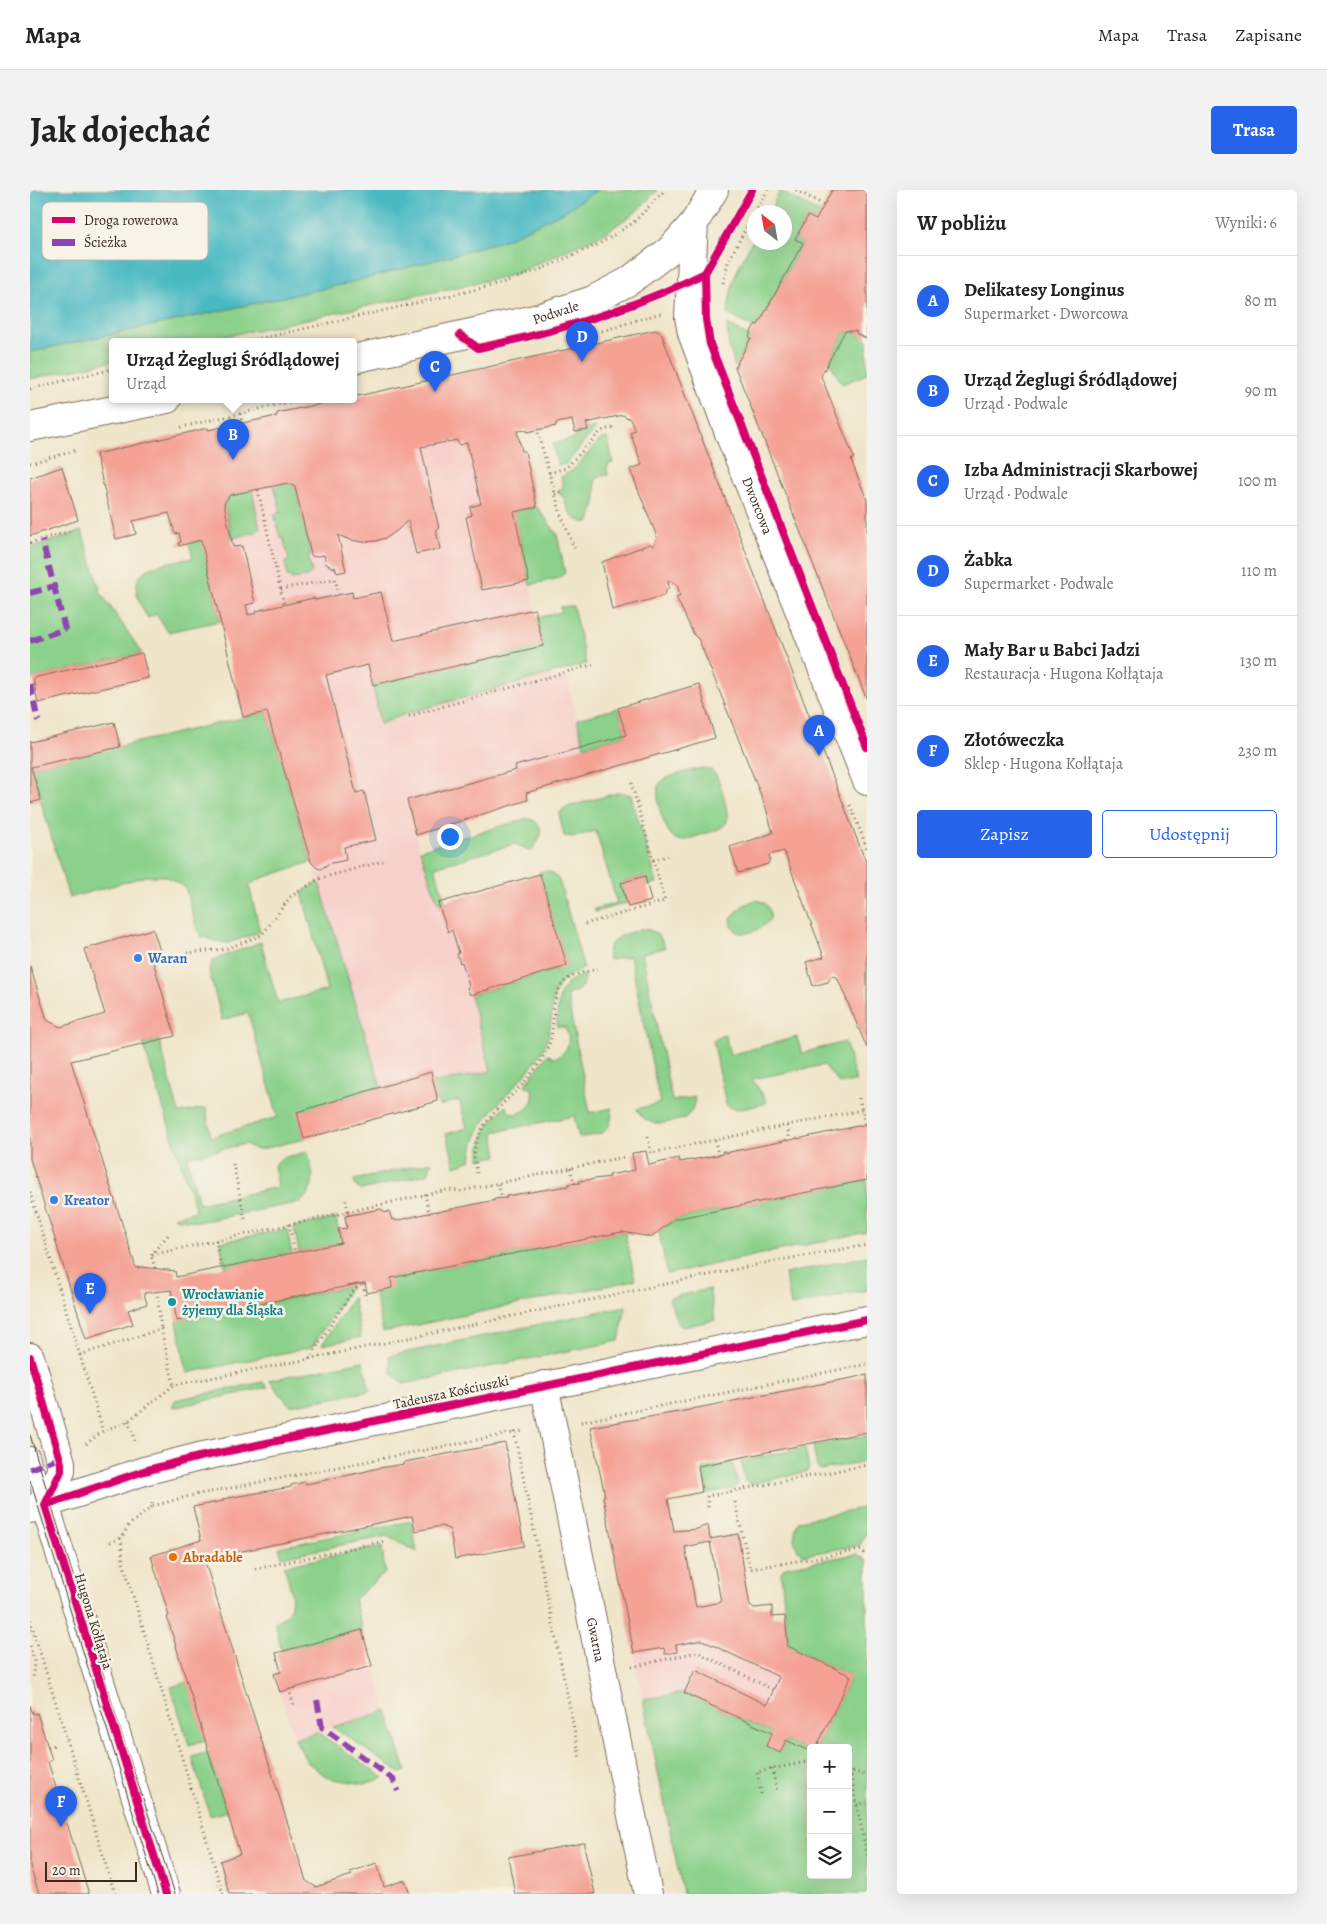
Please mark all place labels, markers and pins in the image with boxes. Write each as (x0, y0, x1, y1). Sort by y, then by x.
pin: D (566, 321, 598, 362)
pin: C (419, 351, 451, 392)
pin: B (217, 419, 249, 460)
pin: A (803, 715, 835, 756)
place label: Waran (147, 949, 188, 968)
marker: Waran (132, 952, 144, 964)
place label: Kreator (64, 1191, 110, 1210)
marker: Kreator (48, 1194, 60, 1206)
pin: E (74, 1273, 106, 1314)
place label: Wrocławianie żyjemy dla Śląska (181, 1285, 284, 1320)
marker: Wrocławianie żyjemy dla Śląska (166, 1296, 178, 1308)
place label: Abradable (182, 1548, 243, 1567)
marker: Abradable (167, 1551, 179, 1563)
pin: F (45, 1786, 77, 1827)

